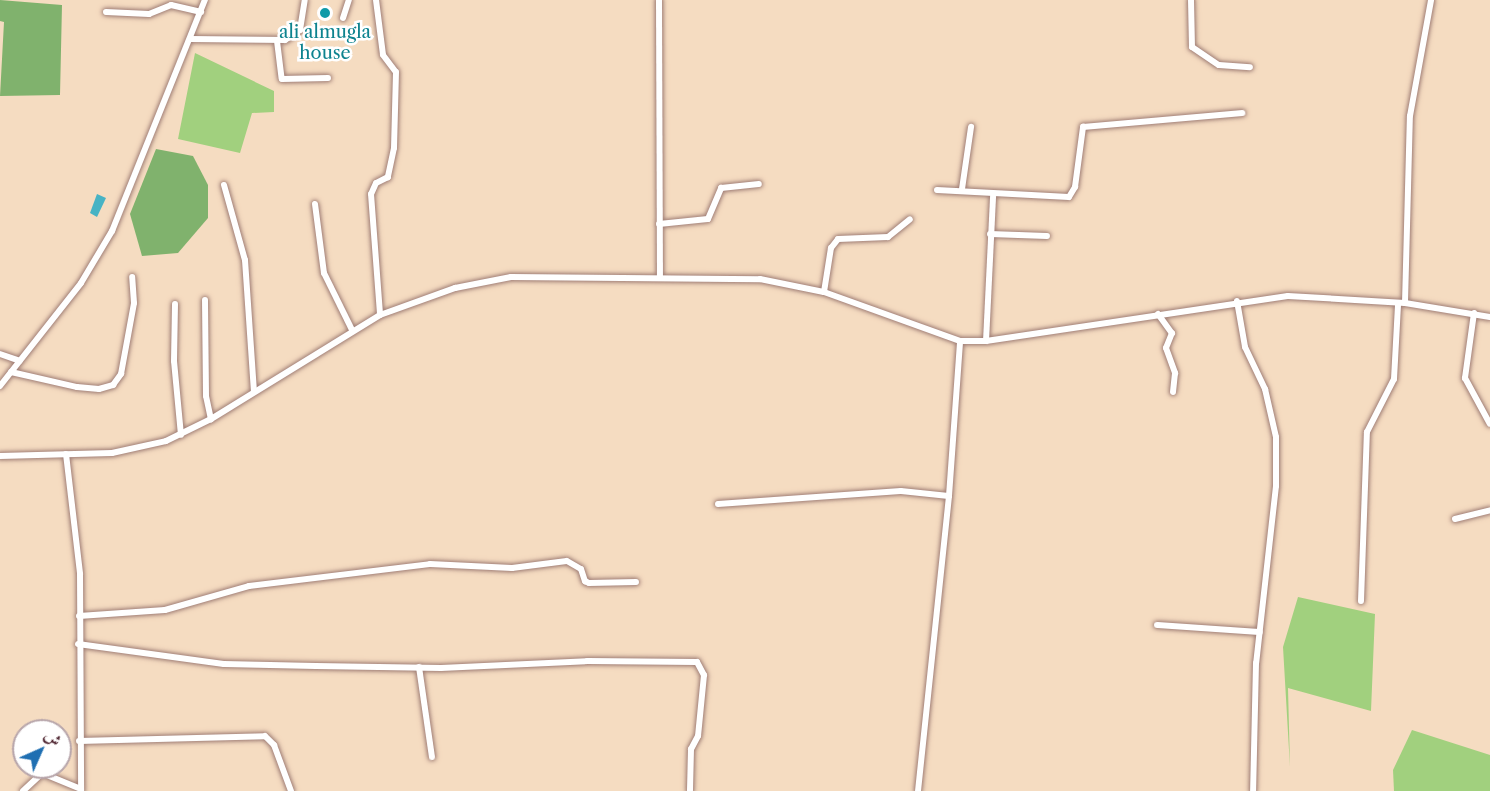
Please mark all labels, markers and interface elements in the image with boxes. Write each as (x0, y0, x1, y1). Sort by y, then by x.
marker: ali almugla house (318, 6, 332, 20)
place label: ali almugla house (279, 22, 371, 64)
north arrow (12, 719, 72, 779)
text: ش (41, 725, 66, 750)

